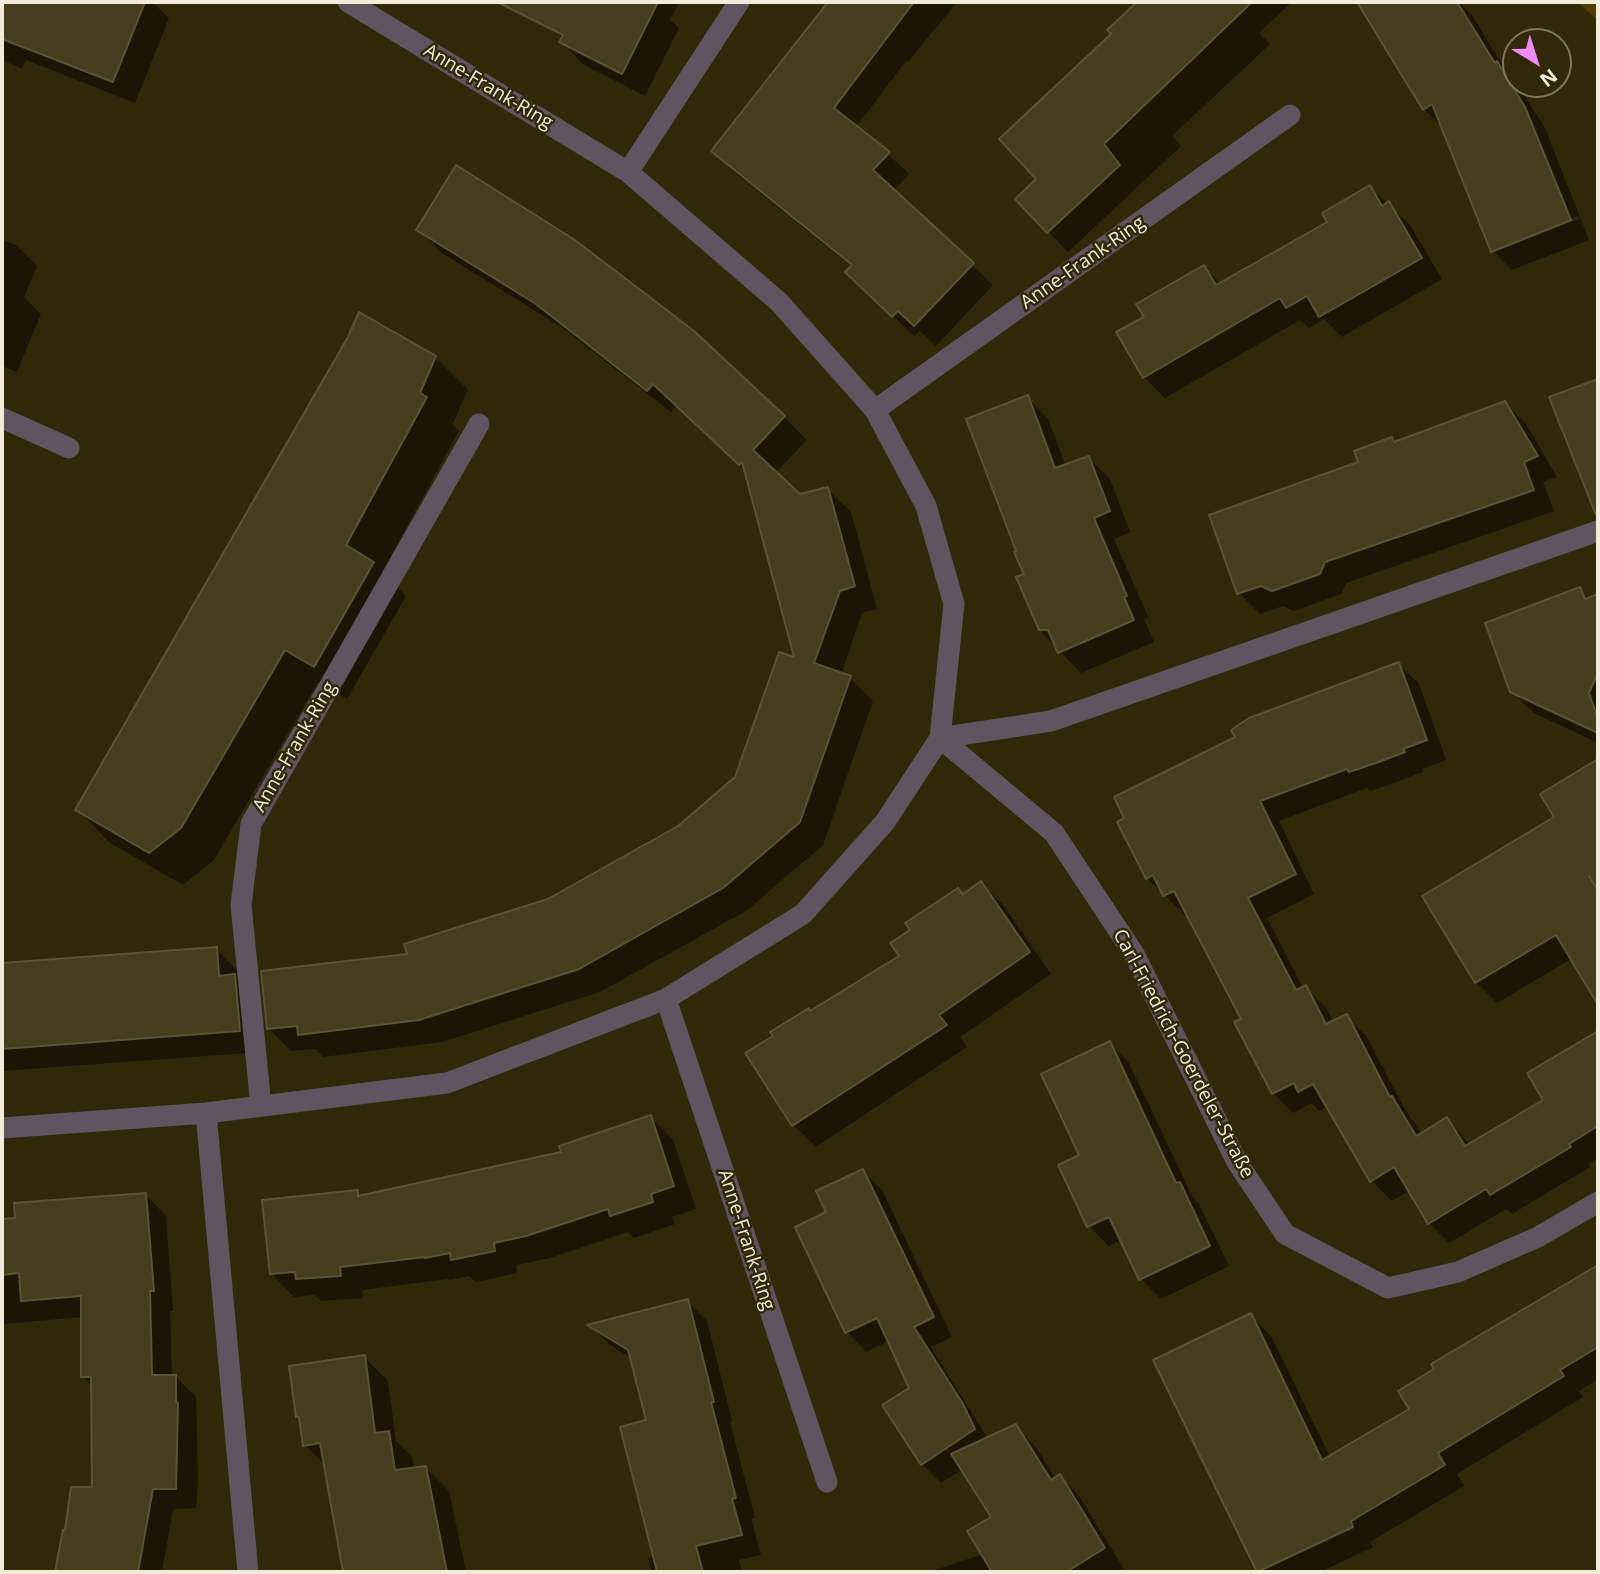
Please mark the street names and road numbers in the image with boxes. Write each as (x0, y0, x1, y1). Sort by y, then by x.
street label: Anne-Frank-Ring (419, 40, 557, 134)
street label: Anne-Frank-Ring (1016, 212, 1150, 314)
street label: Anne-Frank-Ring (249, 678, 341, 816)
street label: Carl-Friedrich-Goerdeler-Straße (1108, 926, 1258, 1182)
street label: Anne-Frank-Ring (713, 1167, 779, 1313)

